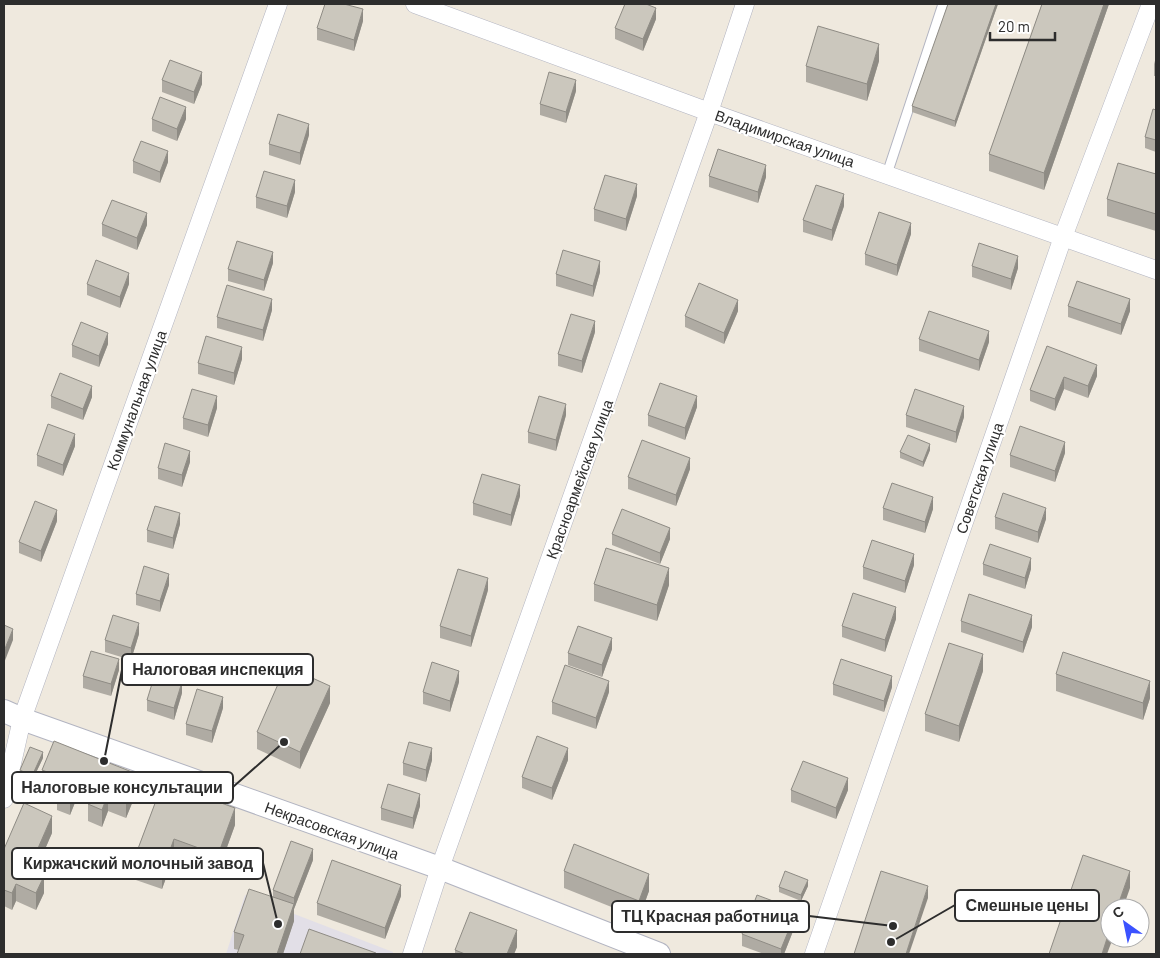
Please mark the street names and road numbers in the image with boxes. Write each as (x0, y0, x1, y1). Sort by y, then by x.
street label: Владимирская улица (713, 106, 858, 171)
street label: Коммунальная улица (102, 327, 170, 472)
street label: Красноармейская улица (542, 396, 616, 561)
street label: Советская улица (952, 419, 1007, 536)
street label: Некрасовская улица (263, 797, 402, 863)

